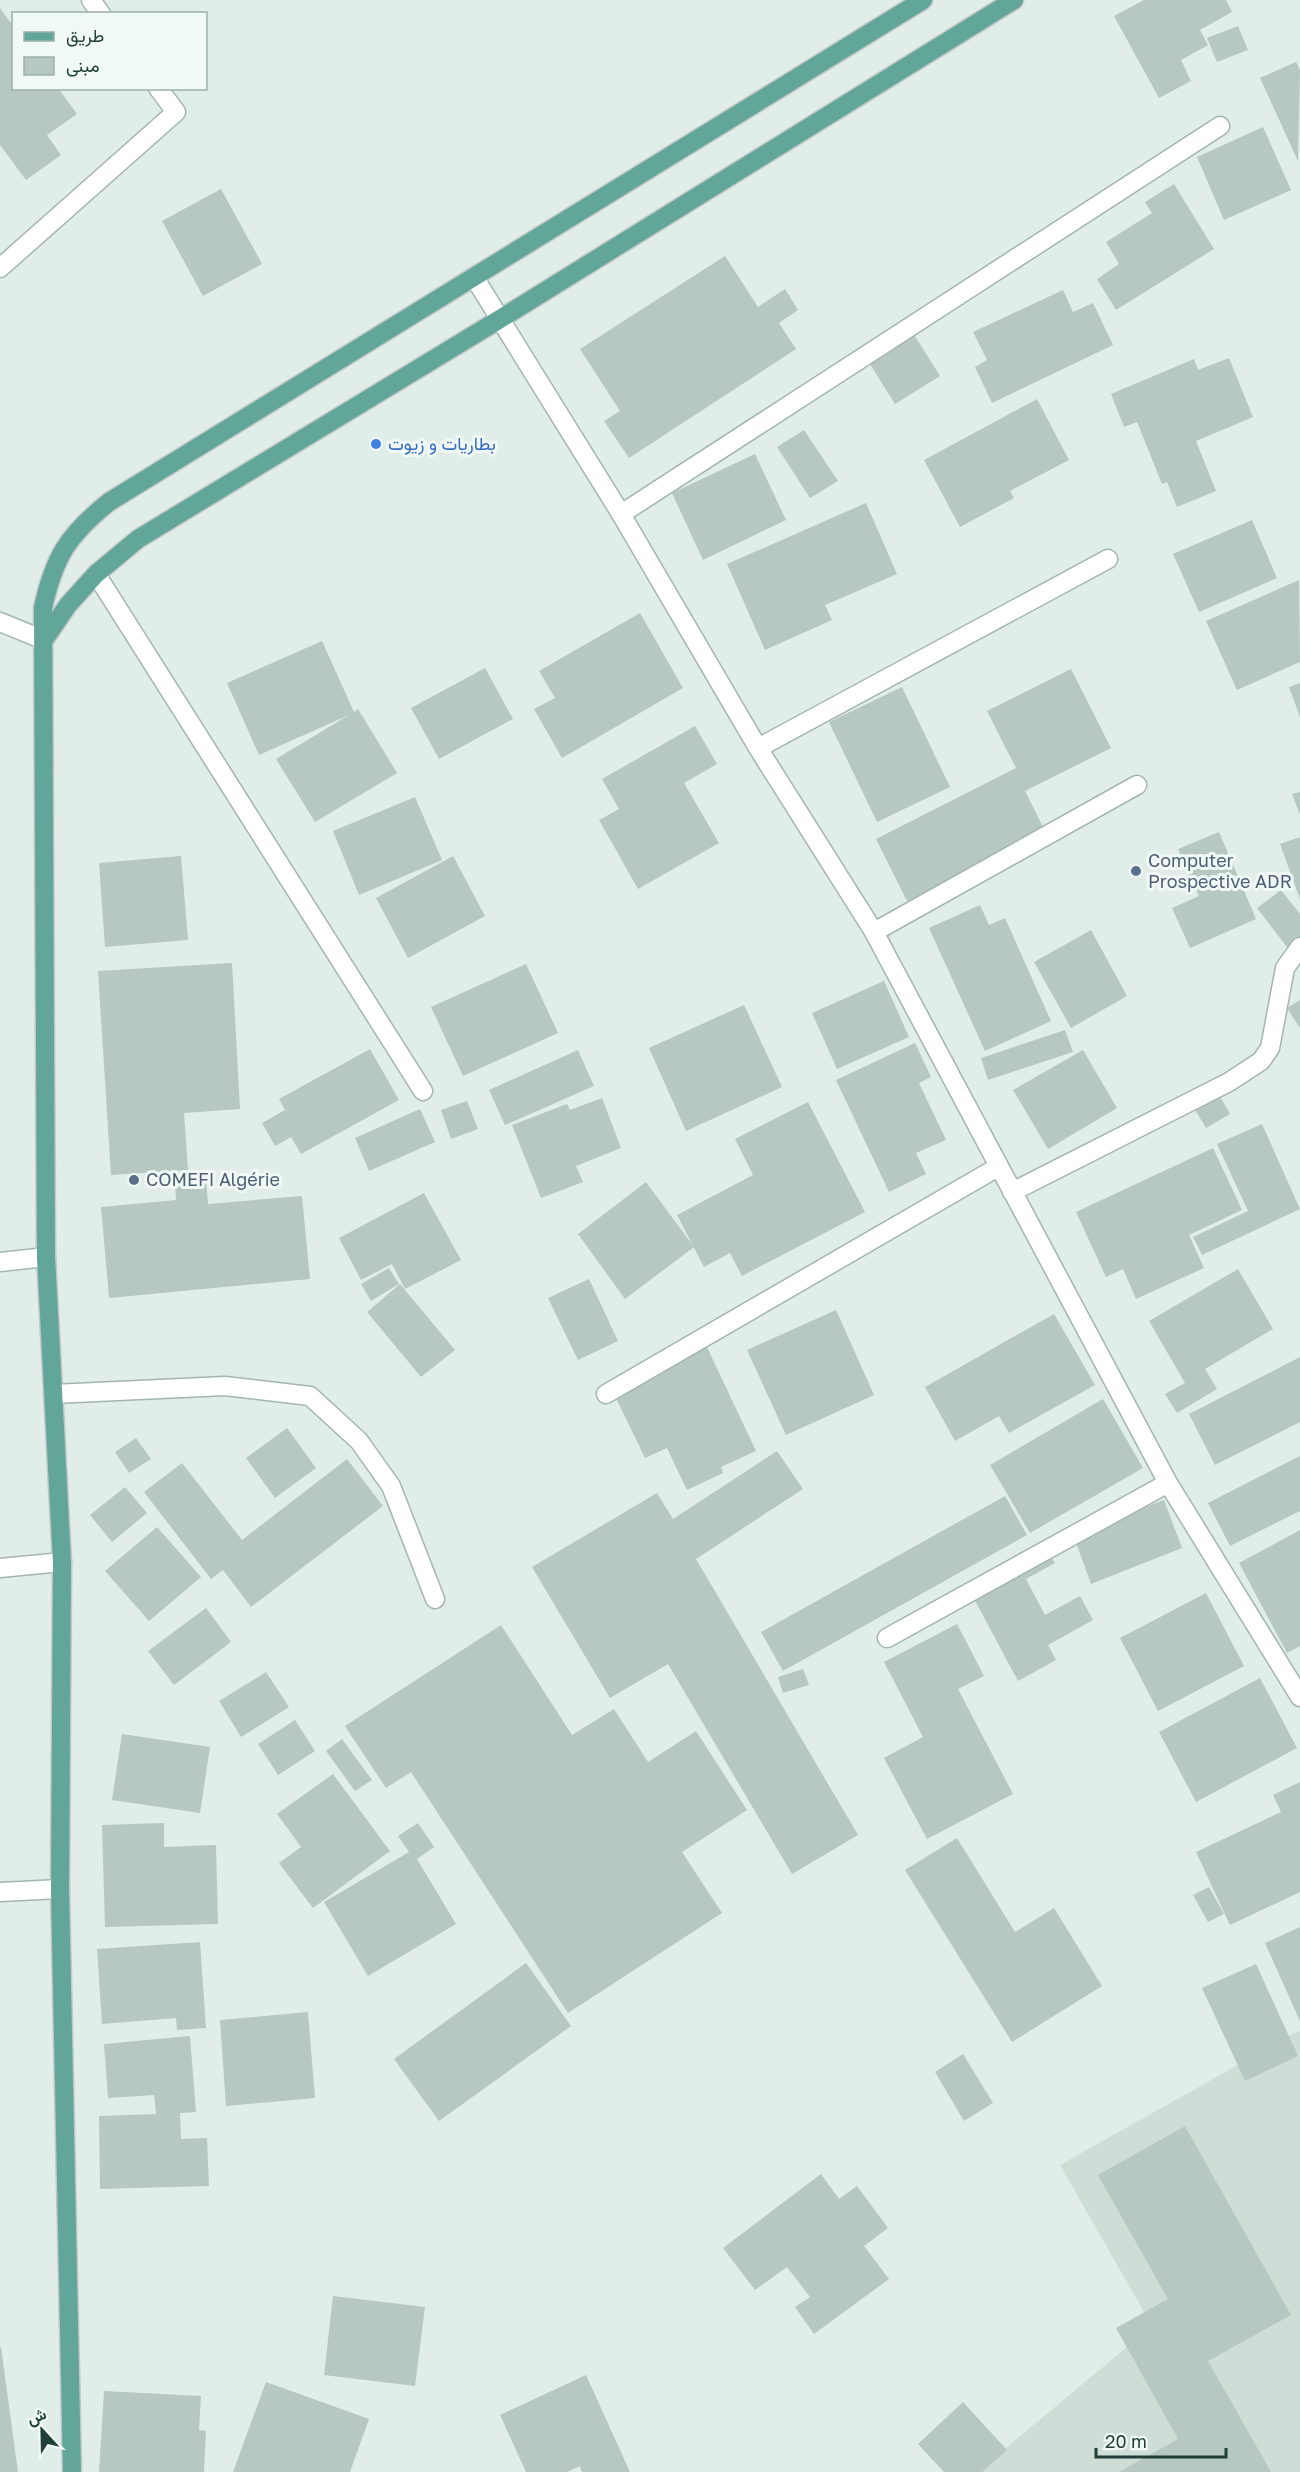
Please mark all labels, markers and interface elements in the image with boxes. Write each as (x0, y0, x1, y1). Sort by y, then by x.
legend (12, 12, 207, 90)
text: طريق (66, 24, 104, 47)
text: مبنى (66, 54, 100, 77)
place label: بطاريات و زيوت (388, 432, 496, 455)
marker: بطاريات و زيوت (369, 437, 383, 451)
place label: Computer Prospective ADR (1148, 849, 1292, 892)
marker: Computer Prospective ADR (1129, 864, 1143, 878)
place label: COMEFI Algérie (146, 1168, 280, 1190)
marker: COMEFI Algérie (127, 1173, 141, 1187)
north arrow (12, 2400, 72, 2460)
text: ش (24, 2403, 49, 2429)
scale bar (1096, 2421, 1226, 2459)
text: 20 m (1105, 2430, 1147, 2452)

